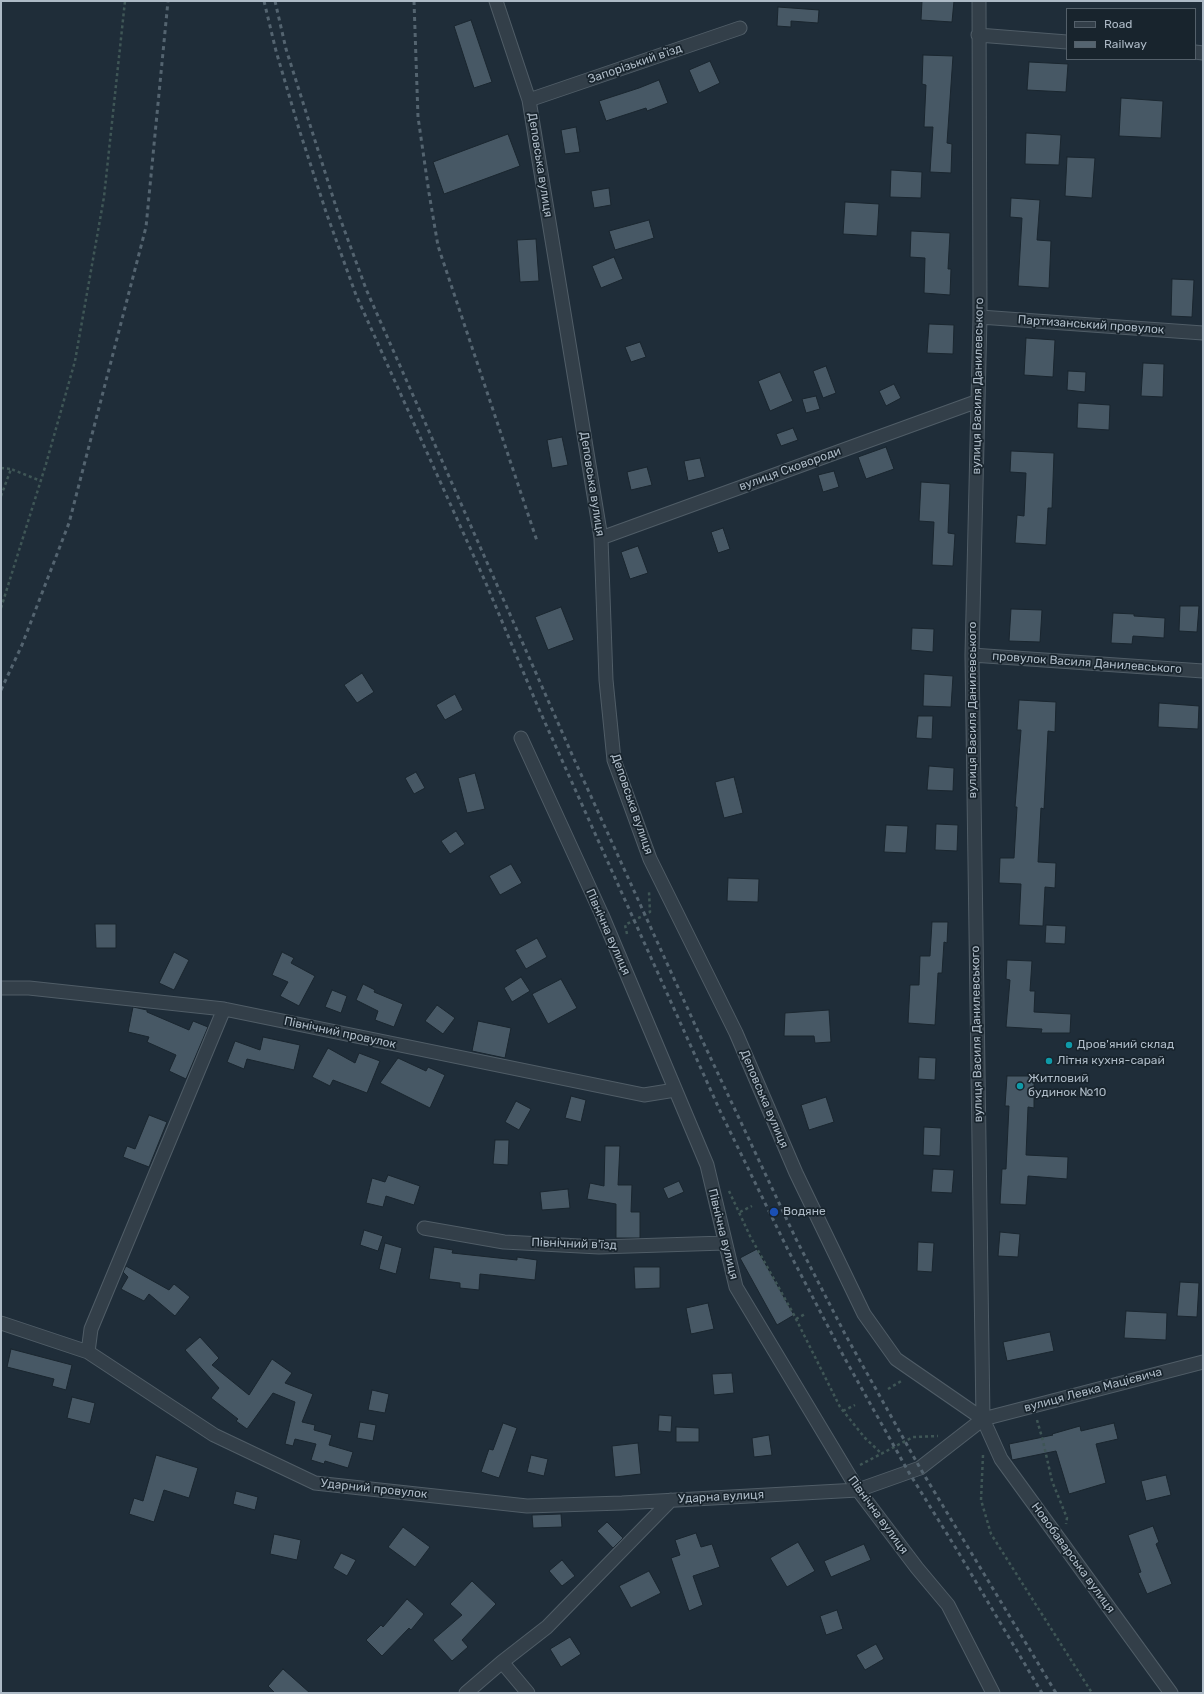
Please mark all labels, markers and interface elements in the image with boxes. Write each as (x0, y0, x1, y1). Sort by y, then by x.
legend (1066, 8, 1196, 60)
text: Road (1104, 17, 1132, 31)
text: Railway (1104, 37, 1147, 51)
street label: Запорізький вʼїзд (586, 41, 684, 87)
street label: Деповська вулиця (525, 112, 555, 218)
street label: вулиця Василя Данилевського (969, 297, 987, 475)
street label: Партизанський провулок (1017, 313, 1165, 337)
street label: Деповська вулиця (577, 431, 607, 537)
street label: вулиця Сковороди (737, 444, 843, 494)
street label: вулиця Василя Данилевського (966, 622, 980, 798)
street label: провулок Василя Данилевського (992, 649, 1182, 677)
street label: Деповська вулиця (608, 752, 656, 856)
street label: Північна вулиця (582, 887, 634, 977)
street label: вулиця Василя Данилевського (968, 945, 986, 1123)
street label: Північний провулок (283, 1014, 397, 1052)
place label: Дров'яний склад (1077, 1038, 1174, 1052)
marker: Дров'яний склад (1064, 1040, 1074, 1050)
street label: Деповська вулиця (737, 1048, 791, 1150)
place label: Літня кухня-сарай (1057, 1054, 1165, 1068)
marker: Літня кухня-сарай (1044, 1056, 1054, 1066)
place label: Житловий будинок №10 (1028, 1072, 1106, 1100)
marker: Житловий будинок №10 (1015, 1081, 1025, 1091)
street label: Північна вулиця (705, 1187, 741, 1281)
place label: Водяне (783, 1205, 826, 1219)
marker: Водяне (768, 1206, 780, 1218)
street label: Північний в'їзд (531, 1235, 617, 1253)
street label: вулиця Левка Мацієвича (1022, 1365, 1164, 1415)
street label: Північна вулиця (845, 1473, 911, 1557)
street label: Ударний провулок (320, 1476, 428, 1502)
street label: Ударна вулиця (678, 1488, 764, 1506)
street label: Новобаварська вулиця (1028, 1500, 1118, 1616)

